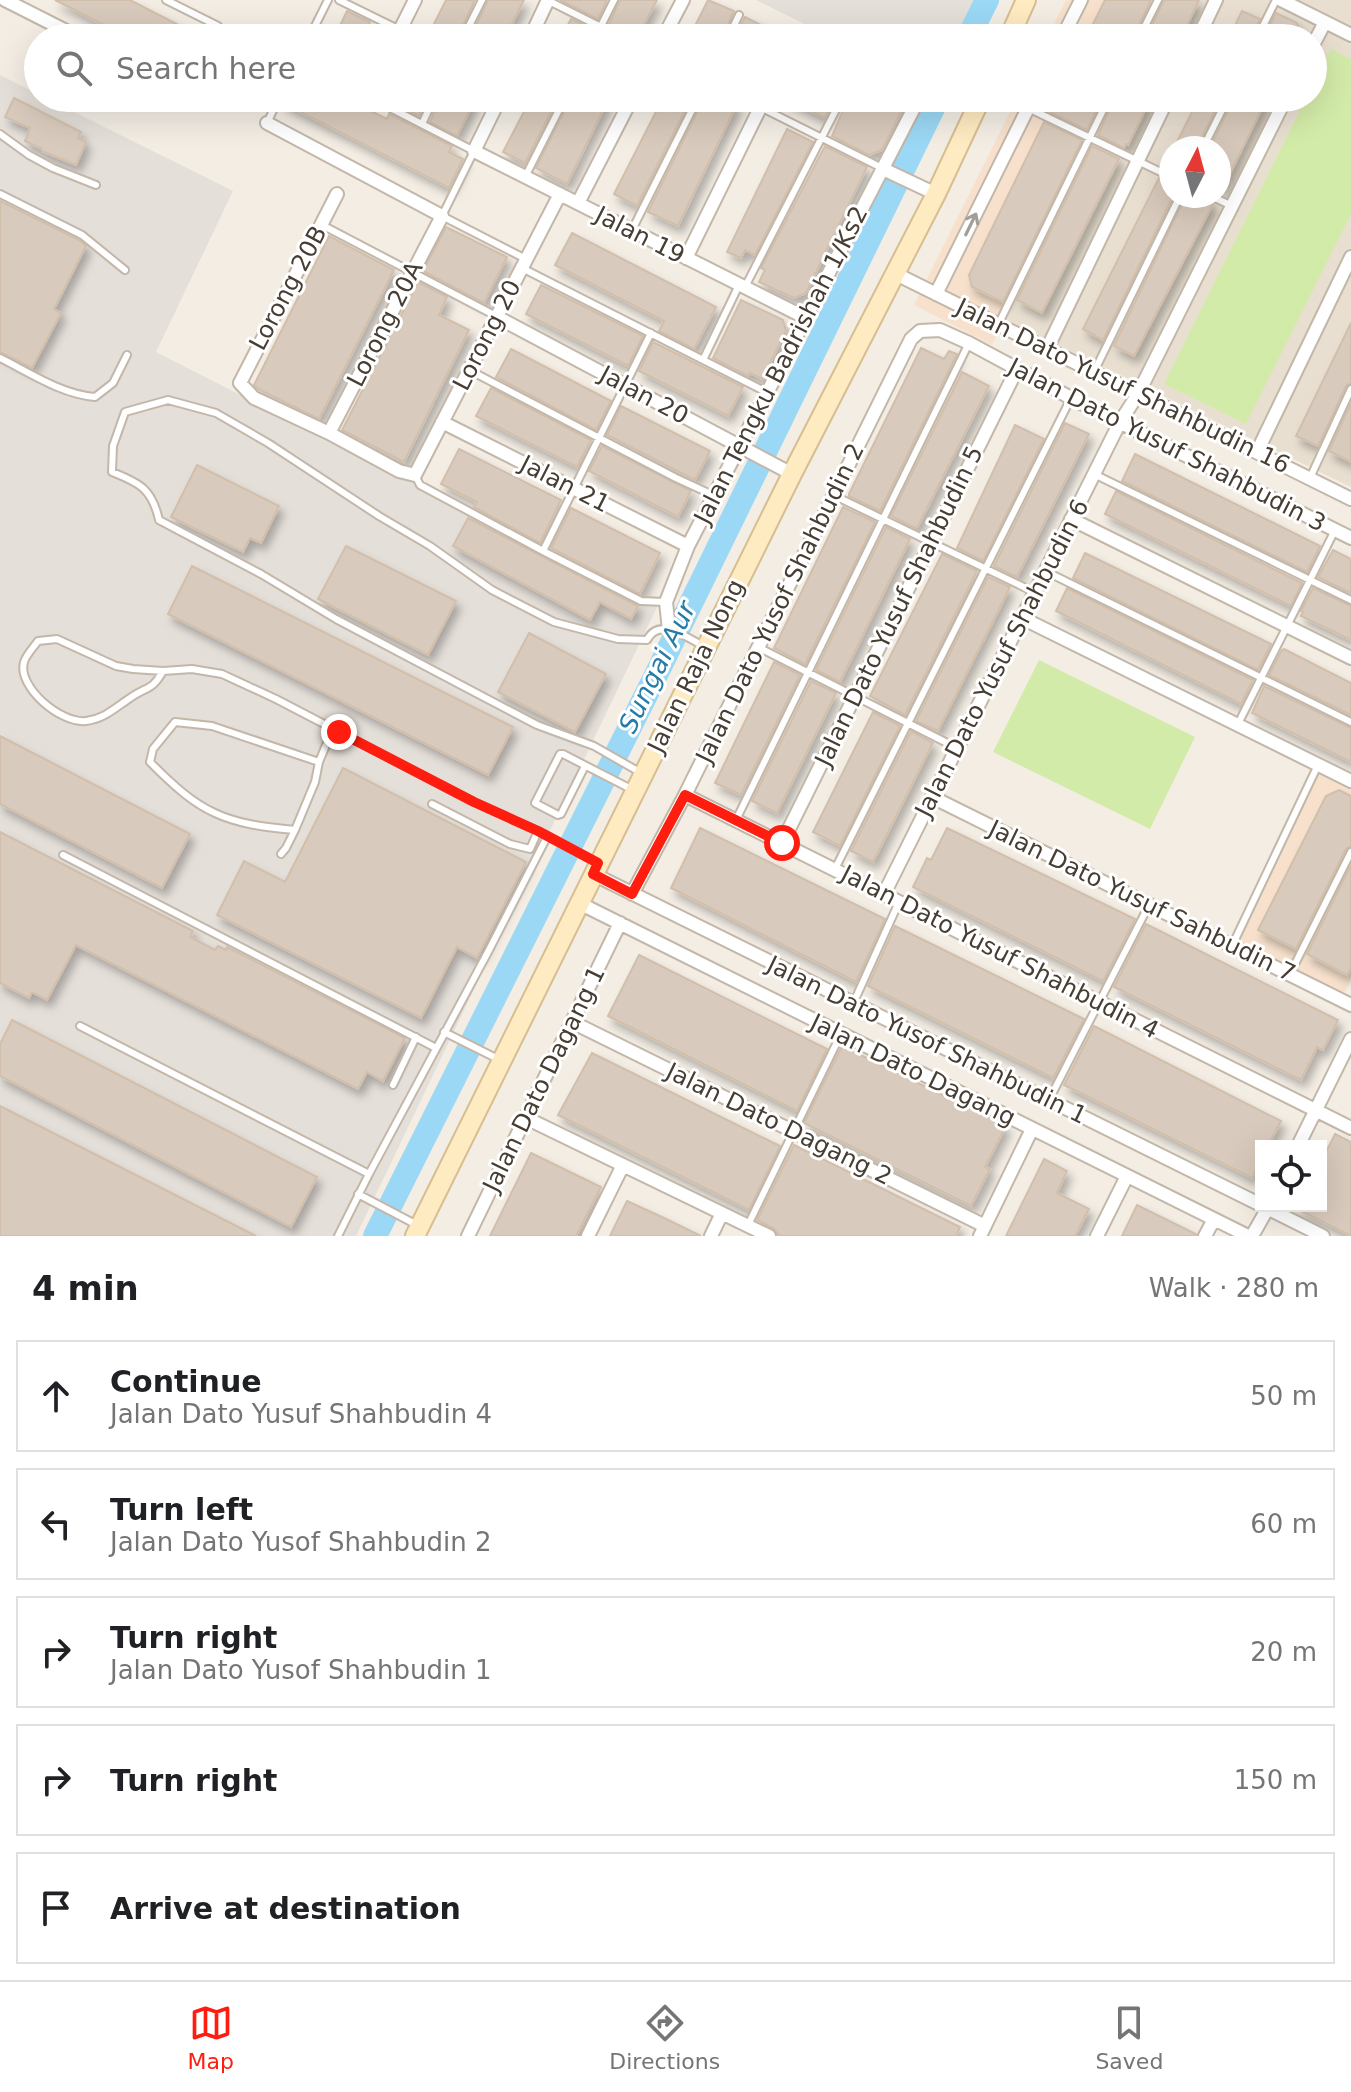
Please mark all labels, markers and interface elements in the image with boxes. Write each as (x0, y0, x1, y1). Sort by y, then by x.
search box (24, 24, 1327, 112)
icon: search (52, 46, 96, 90)
text: Search here (116, 51, 296, 86)
north arrow (1159, 136, 1231, 208)
street label: Jalan 19 (589, 200, 689, 269)
street label: Jalan Tengku Badrishah 1/Ks2 (688, 201, 874, 530)
one-way arrow (963, 213, 979, 237)
street label: Lorong 20B (244, 221, 332, 355)
street label: Lorong 20A (341, 256, 429, 391)
street label: Lorong 20 (447, 275, 527, 395)
street label: Jalan Dato Yusuf Shahbudin 16 (950, 292, 1294, 479)
street label: Jalan Dato Yusuf Shahbudin 3 (1002, 352, 1330, 538)
street label: Jalan 20 (593, 359, 693, 430)
street label: Jalan Dato Yusof Shahbudin 2 (689, 439, 870, 769)
street label: Jalan Dato Yusuf Shahbudin 5 (808, 441, 989, 772)
street label: Jalan 21 (514, 449, 614, 518)
street label: Jalan Dato Yusuf Shahbudin 6 (909, 495, 1095, 823)
street label: Jalan Raja Nong (641, 575, 750, 759)
water label: Sungai Aur (612, 594, 703, 738)
route end (321, 714, 357, 750)
street label: Jalan Dato Yusuf Sahbudin 7 (982, 814, 1300, 988)
route start (764, 825, 800, 861)
street label: Jalan Dato Yusuf Shahbudin 4 (835, 859, 1163, 1045)
street label: Jalan Dato Yusof Shahbudin 1 (761, 949, 1091, 1130)
street label: Jalan Dato Dagang 1 (476, 962, 611, 1198)
street label: Jalan Dato Dagang (804, 1007, 1020, 1132)
street label: Jalan Dato Dagang 2 (660, 1056, 896, 1191)
map controls (1255, 1140, 1327, 1212)
button: locate (1255, 1140, 1327, 1212)
text: 4 min (32, 1268, 139, 1308)
text: Walk · 280 m (1149, 1273, 1319, 1303)
text: Continue (110, 1364, 262, 1399)
icon: ahead (34, 1374, 78, 1418)
text: 50 m (1250, 1381, 1317, 1411)
text: Jalan Dato Yusuf Shahbudin 4 (110, 1399, 492, 1429)
text: Turn left (110, 1492, 253, 1527)
icon: left (34, 1502, 78, 1546)
text: 60 m (1250, 1509, 1317, 1539)
text: Jalan Dato Yusof Shahbudin 2 (110, 1527, 491, 1557)
text: Turn right (110, 1620, 277, 1655)
icon: right (34, 1630, 78, 1674)
text: 20 m (1250, 1637, 1317, 1667)
text: Jalan Dato Yusof Shahbudin 1 (110, 1655, 491, 1685)
icon: right (34, 1758, 78, 1802)
text: Turn right (110, 1763, 277, 1798)
text: 150 m (1234, 1765, 1317, 1795)
icon: arrive (34, 1886, 78, 1930)
text: Arrive at destination (110, 1891, 461, 1926)
tab: Map (188, 2001, 234, 2074)
tab: Directions (609, 2001, 720, 2074)
tab: Saved (1095, 2001, 1163, 2074)

